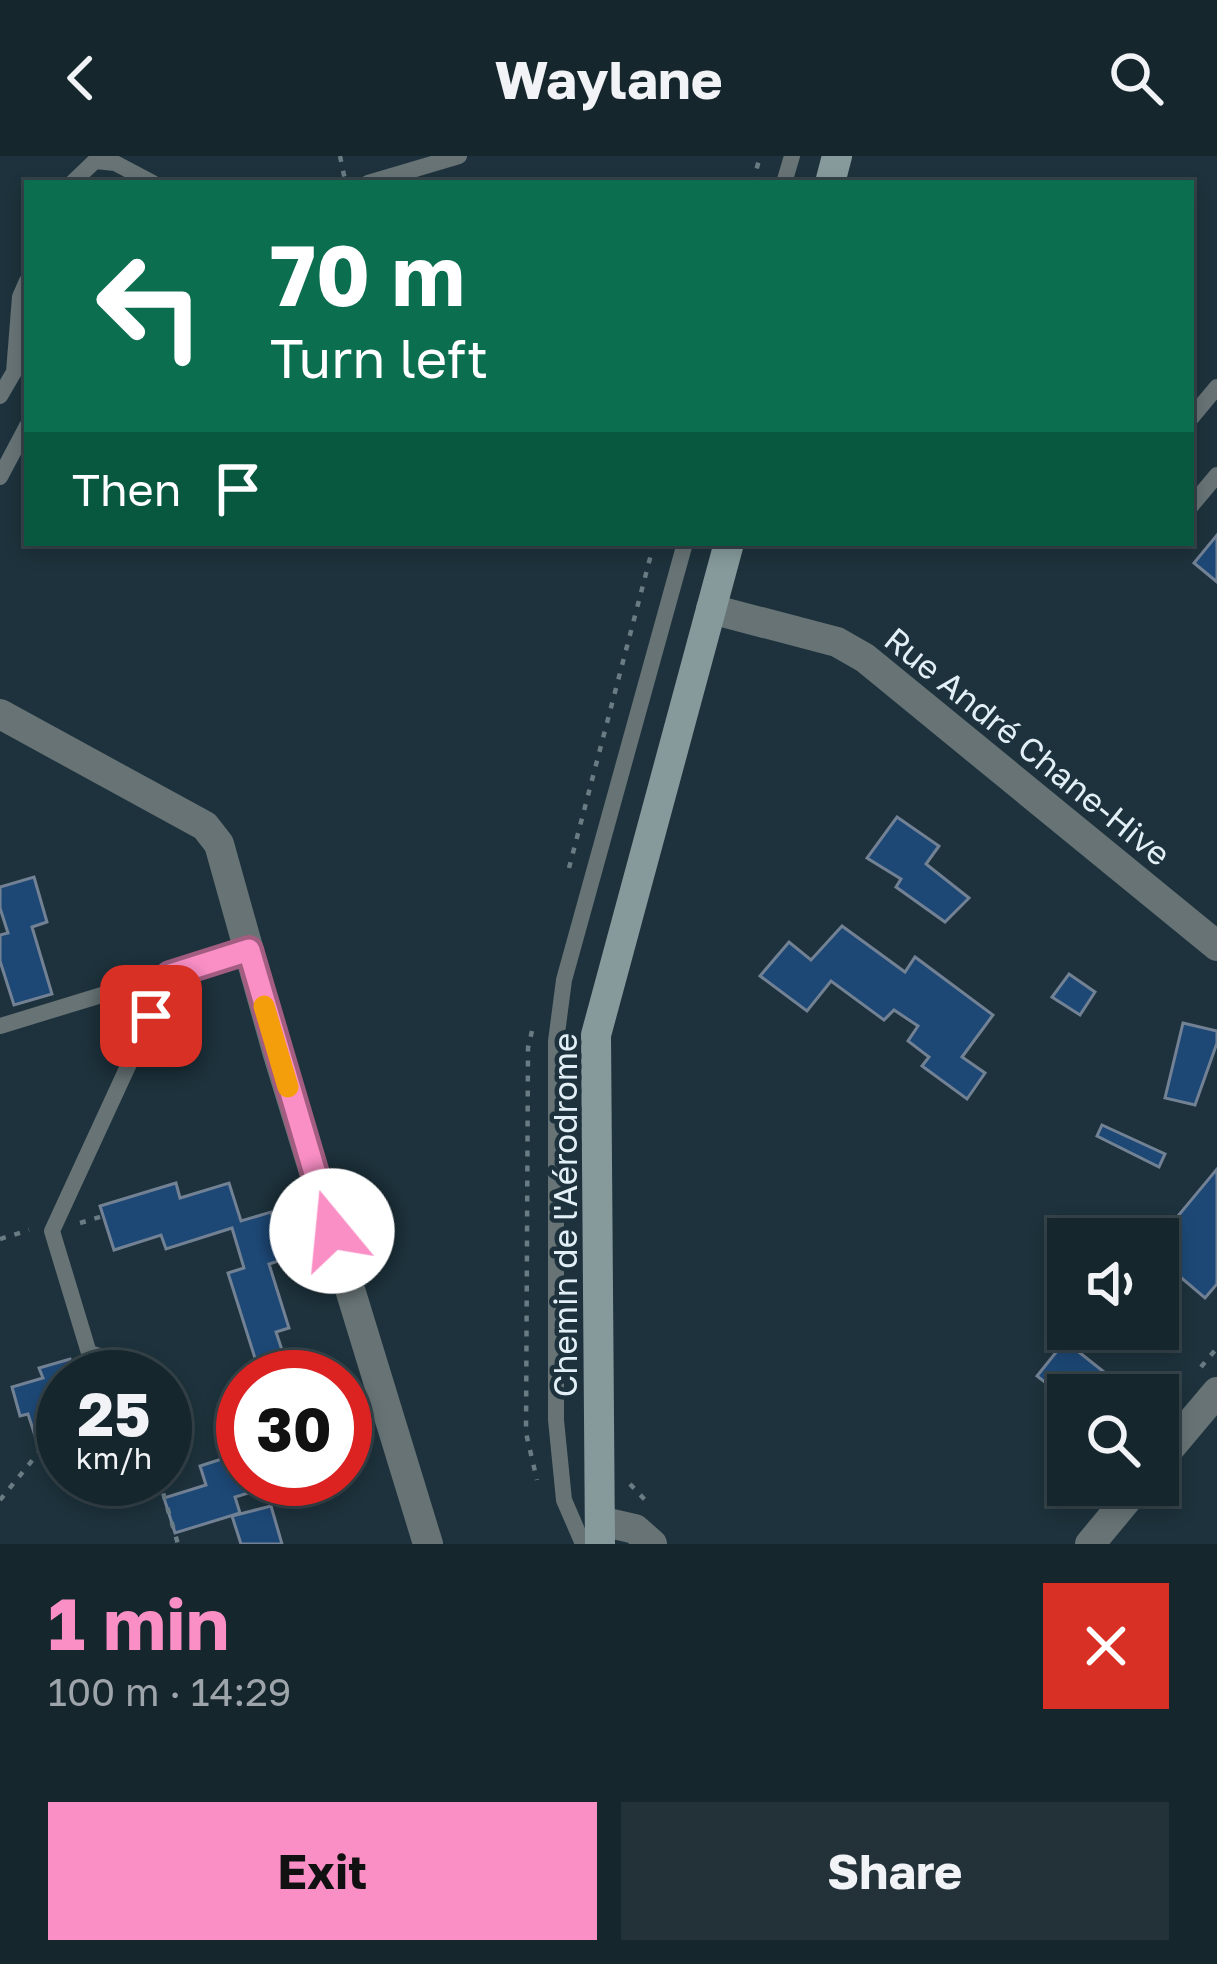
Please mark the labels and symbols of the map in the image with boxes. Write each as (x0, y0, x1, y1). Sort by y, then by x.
street label: Rue André Chane-Hive (877, 619, 1179, 873)
pin (100, 965, 202, 1067)
street label: Chemin de l'Aérodrome (545, 1033, 584, 1397)
position arrow (269, 1168, 395, 1294)
speed limit sign: 30 (216, 1350, 372, 1506)

